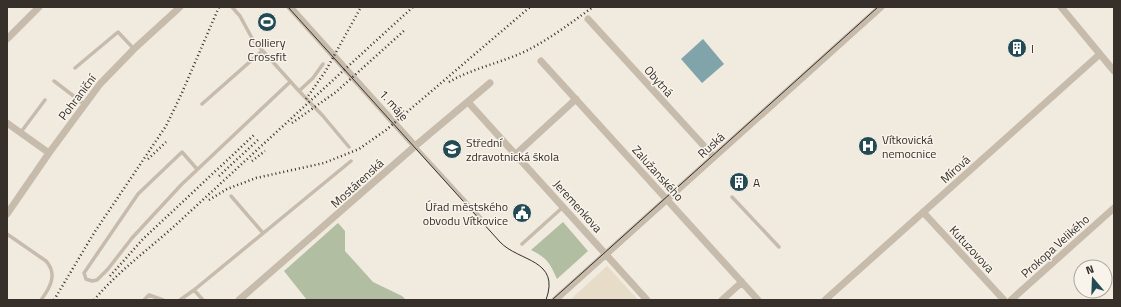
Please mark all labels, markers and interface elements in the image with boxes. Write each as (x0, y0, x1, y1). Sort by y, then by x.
sports icon: Colliery Crossfit (256, 11, 278, 33)
place label: Colliery Crossfit (248, 33, 287, 66)
building icon: I (1006, 37, 1028, 59)
place label: I (1031, 39, 1034, 58)
street label: Obytná (640, 61, 678, 101)
street label: Pohraniční (53, 69, 101, 124)
street label: 1. máje (375, 85, 413, 125)
street label: Ruská (693, 128, 729, 162)
place label: Vítkovická nemocnice (882, 130, 936, 163)
place label: Střední zdravotnická škola (466, 133, 559, 166)
hospital icon: Vítkovická nemocnice (857, 135, 879, 157)
school or university icon: Střední zdravotnická škola (441, 138, 463, 160)
street label: Zalužanského (628, 141, 688, 205)
street label: Mírová (936, 150, 974, 188)
street label: Mostárenská (326, 154, 388, 212)
building icon: A (728, 171, 750, 193)
place label: A (753, 173, 760, 192)
street label: Jeremenkova (549, 175, 607, 237)
place label: Úřad městského obvodu Vítkovice (423, 197, 508, 230)
public building icon: Úřad městského obvodu Vítkovice (511, 202, 533, 224)
street label: Prokopa Velikého (1016, 210, 1094, 282)
street label: Kutuzovova (945, 221, 999, 277)
north arrow (1073, 259, 1113, 299)
text: N (1084, 261, 1096, 278)

